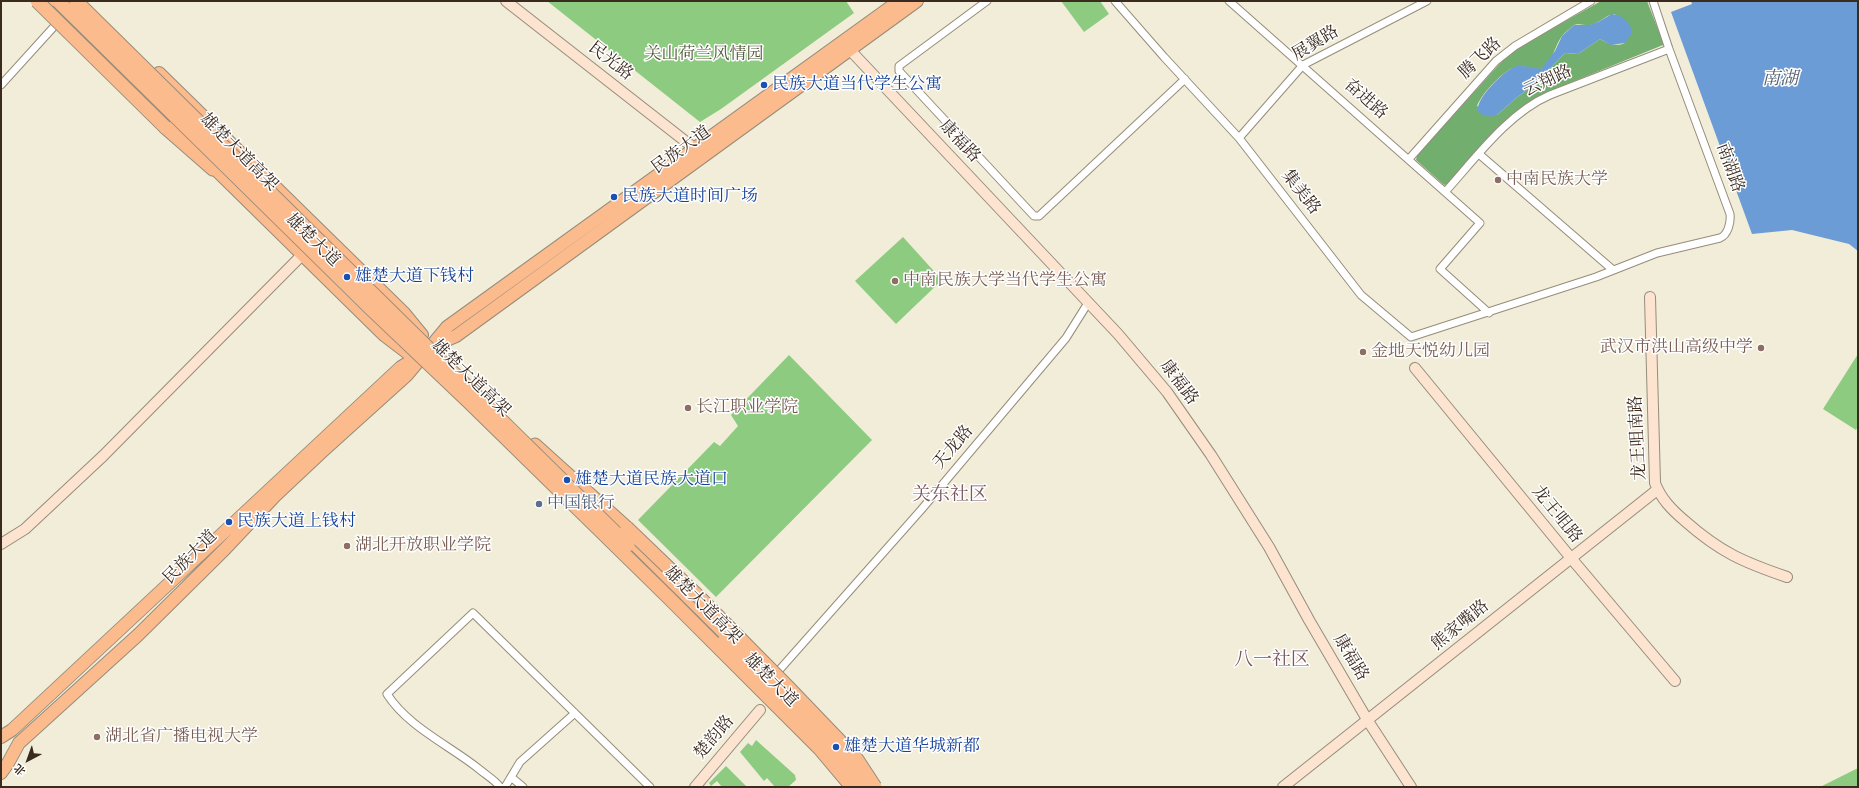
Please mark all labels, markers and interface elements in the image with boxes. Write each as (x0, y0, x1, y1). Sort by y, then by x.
street label: 展翼路 (1289, 22, 1343, 66)
street label: 腾飞路 (1456, 34, 1506, 84)
street label: 民光路 (584, 38, 636, 86)
park label: 关山荷兰风情园 (645, 45, 763, 65)
street label: 云翔路 (1521, 62, 1575, 102)
water label: 南湖 (1762, 69, 1798, 91)
place label: 民族大道当代学生公寓 (772, 75, 942, 95)
street label: 奋进路 (1339, 76, 1391, 124)
marker: 民族大道当代学生公寓 (759, 80, 769, 90)
street label: 雄楚大道高架 (195, 110, 281, 196)
street label: 康福路 (934, 116, 984, 168)
street label: 民族大道 (648, 123, 716, 179)
street label: 南湖路 (1711, 141, 1747, 195)
street label: 集美路 (1276, 167, 1324, 219)
place label: 中南民族大学 (1506, 170, 1608, 190)
marker: 中南民族大学 (1493, 175, 1503, 185)
place label: 民族大道时间广场 (622, 187, 758, 207)
marker: 民族大道时间广场 (609, 192, 619, 202)
street label: 雄楚大道 (280, 210, 344, 272)
place label: 雄楚大道下钱村 (355, 267, 474, 287)
place label: 中南民族大学当代学生公寓 (903, 271, 1107, 291)
marker: 雄楚大道下钱村 (342, 272, 352, 282)
marker: 中南民族大学当代学生公寓 (890, 276, 900, 286)
street label: 雄楚大道高架 (426, 336, 514, 422)
place label: 武汉市洪山高级中学 (1600, 338, 1753, 358)
place label: 金地天悦幼儿园 (1371, 342, 1490, 362)
marker: 武汉市洪山高级中学 (1756, 343, 1766, 353)
marker: 金地天悦幼儿园 (1358, 347, 1368, 357)
street label: 康福路 (1155, 356, 1201, 410)
street label: 龙王咀南路 (1627, 395, 1651, 481)
place label: 长江职业学院 (696, 398, 798, 418)
marker: 长江职业学院 (683, 403, 693, 413)
street label: 天龙路 (930, 422, 978, 474)
place label: 雄楚大道民族大道口 (575, 470, 728, 490)
marker: 雄楚大道民族大道口 (562, 475, 572, 485)
street label: 龙王咀路 (1527, 482, 1585, 548)
district label: 关东社区 (912, 485, 988, 507)
place label: 中国银行 (547, 494, 615, 514)
marker: 中国银行 (534, 499, 544, 509)
place label: 民族大道上钱村 (237, 512, 356, 532)
marker: 民族大道上钱村 (224, 517, 234, 527)
street label: 民族大道 (160, 527, 222, 589)
place label: 湖北开放职业学院 (355, 536, 491, 556)
marker: 湖北开放职业学院 (342, 541, 352, 551)
street label: 雄楚大道高架 (659, 563, 745, 649)
street label: 熊家嘴路 (1428, 597, 1494, 655)
street label: 康福路 (1328, 631, 1372, 685)
street label: 雄楚大道 (739, 650, 801, 712)
district label: 八一社区 (1234, 650, 1310, 672)
street label: 楚韵路 (691, 712, 739, 764)
place label: 湖北省广播电视大学 (105, 727, 258, 747)
marker: 湖北省广播电视大学 (92, 732, 102, 742)
place label: 雄楚大道华城新都 (844, 737, 980, 757)
north arrow (8, 740, 48, 780)
marker: 雄楚大道华城新都 (831, 742, 841, 752)
text: 北 (11, 760, 29, 778)

